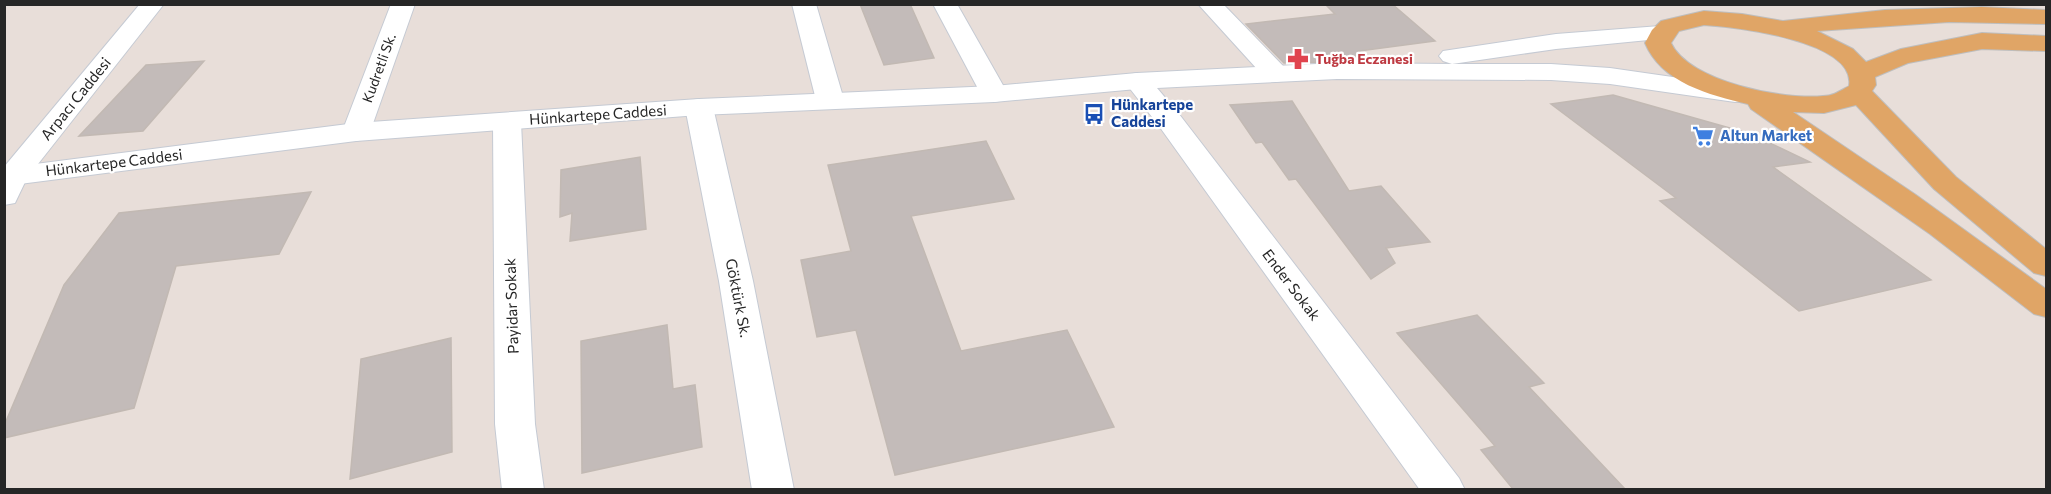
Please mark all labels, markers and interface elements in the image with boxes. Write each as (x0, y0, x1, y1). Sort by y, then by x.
street label: Kudretli Sk. (358, 31, 399, 105)
pharmacy icon: Tuğba Eczanesi (1286, 47, 1310, 71)
place label: Tuğba Eczanesi (1315, 50, 1413, 67)
street label: Arpacı Caddesi (36, 53, 114, 143)
place label: Hünkartepe Caddesi (1111, 95, 1193, 130)
street label: Hünkartepe Caddesi (529, 100, 667, 128)
bus stop icon: Hünkartepe Caddesi (1082, 102, 1106, 126)
supermarket icon: Altun Market (1691, 124, 1715, 148)
place label: Altun Market (1720, 126, 1812, 144)
street label: Hünkartepe Caddesi (44, 145, 183, 179)
street label: Ender Sokak (1259, 245, 1325, 324)
street label: Göktürk Sk. (723, 257, 755, 339)
street label: Payidar Sokak (500, 258, 522, 354)

